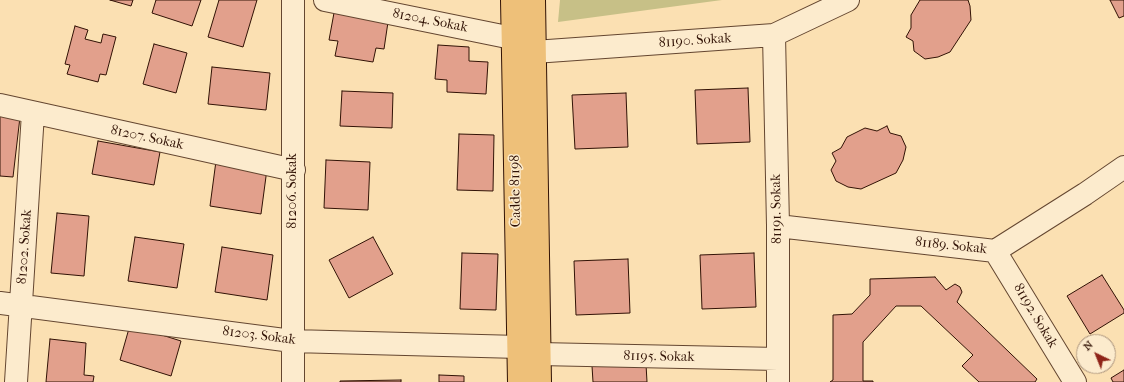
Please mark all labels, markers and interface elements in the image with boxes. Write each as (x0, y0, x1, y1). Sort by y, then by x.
street label: 81204. Sokak (391, 5, 469, 37)
street label: 81190. Sokak (658, 30, 732, 52)
street label: 81207. Sokak (109, 122, 185, 154)
street label: 81206. Sokak (285, 153, 301, 229)
street label: Cadde 81198 (507, 155, 525, 227)
street label: 81191. Sokak (768, 174, 786, 244)
street label: 81202. Sokak (14, 209, 36, 285)
street label: 81189. Sokak (914, 234, 988, 258)
street label: 81192. Sokak (1009, 281, 1061, 351)
street label: 81203. Sokak (222, 323, 296, 349)
north arrow (1076, 334, 1116, 374)
text: N (1081, 338, 1096, 353)
street label: 81195. Sokak (623, 348, 695, 366)

